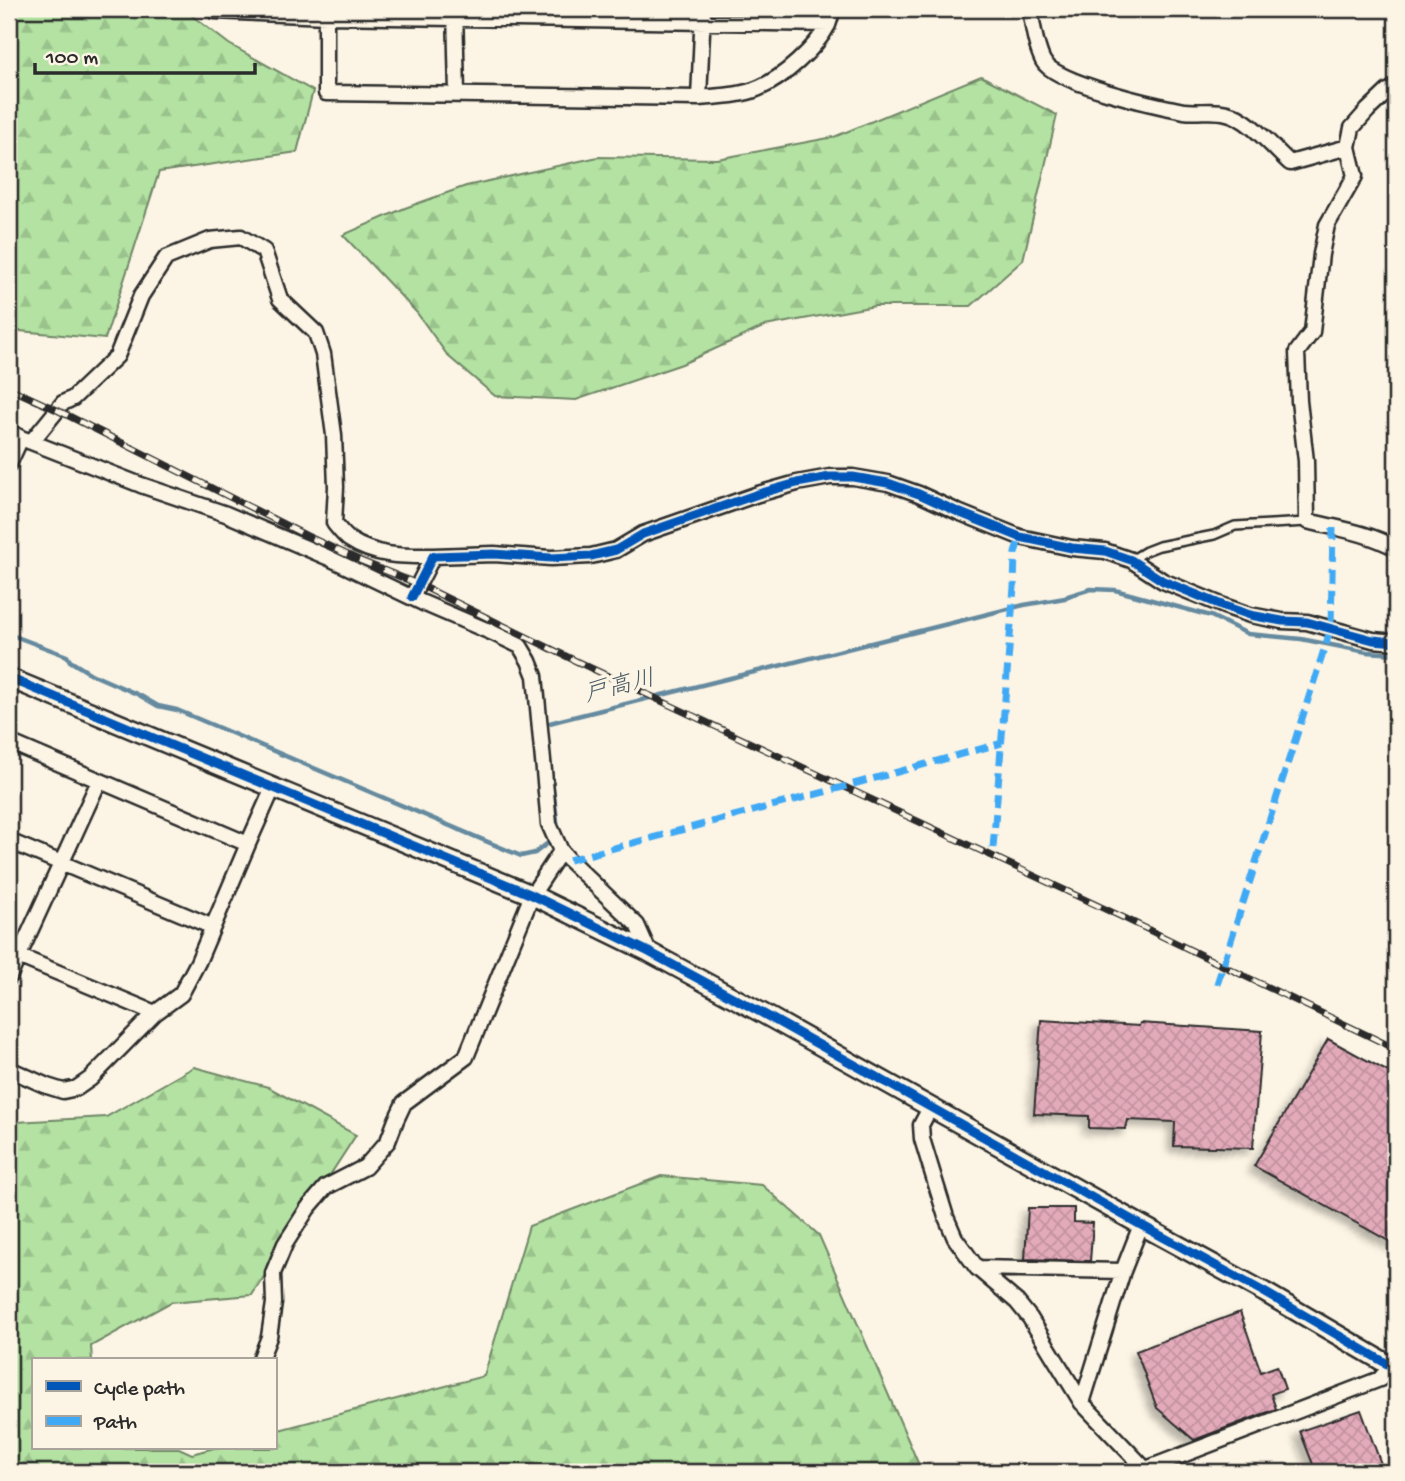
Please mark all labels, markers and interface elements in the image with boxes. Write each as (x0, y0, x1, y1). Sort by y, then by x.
scale bar (35, 32, 256, 76)
text: 100 m (45, 47, 98, 72)
water label: 戸高川 (581, 664, 658, 711)
legend (32, 1358, 276, 1450)
text: Cycle path (94, 1378, 185, 1403)
text: Path (93, 1412, 137, 1437)

